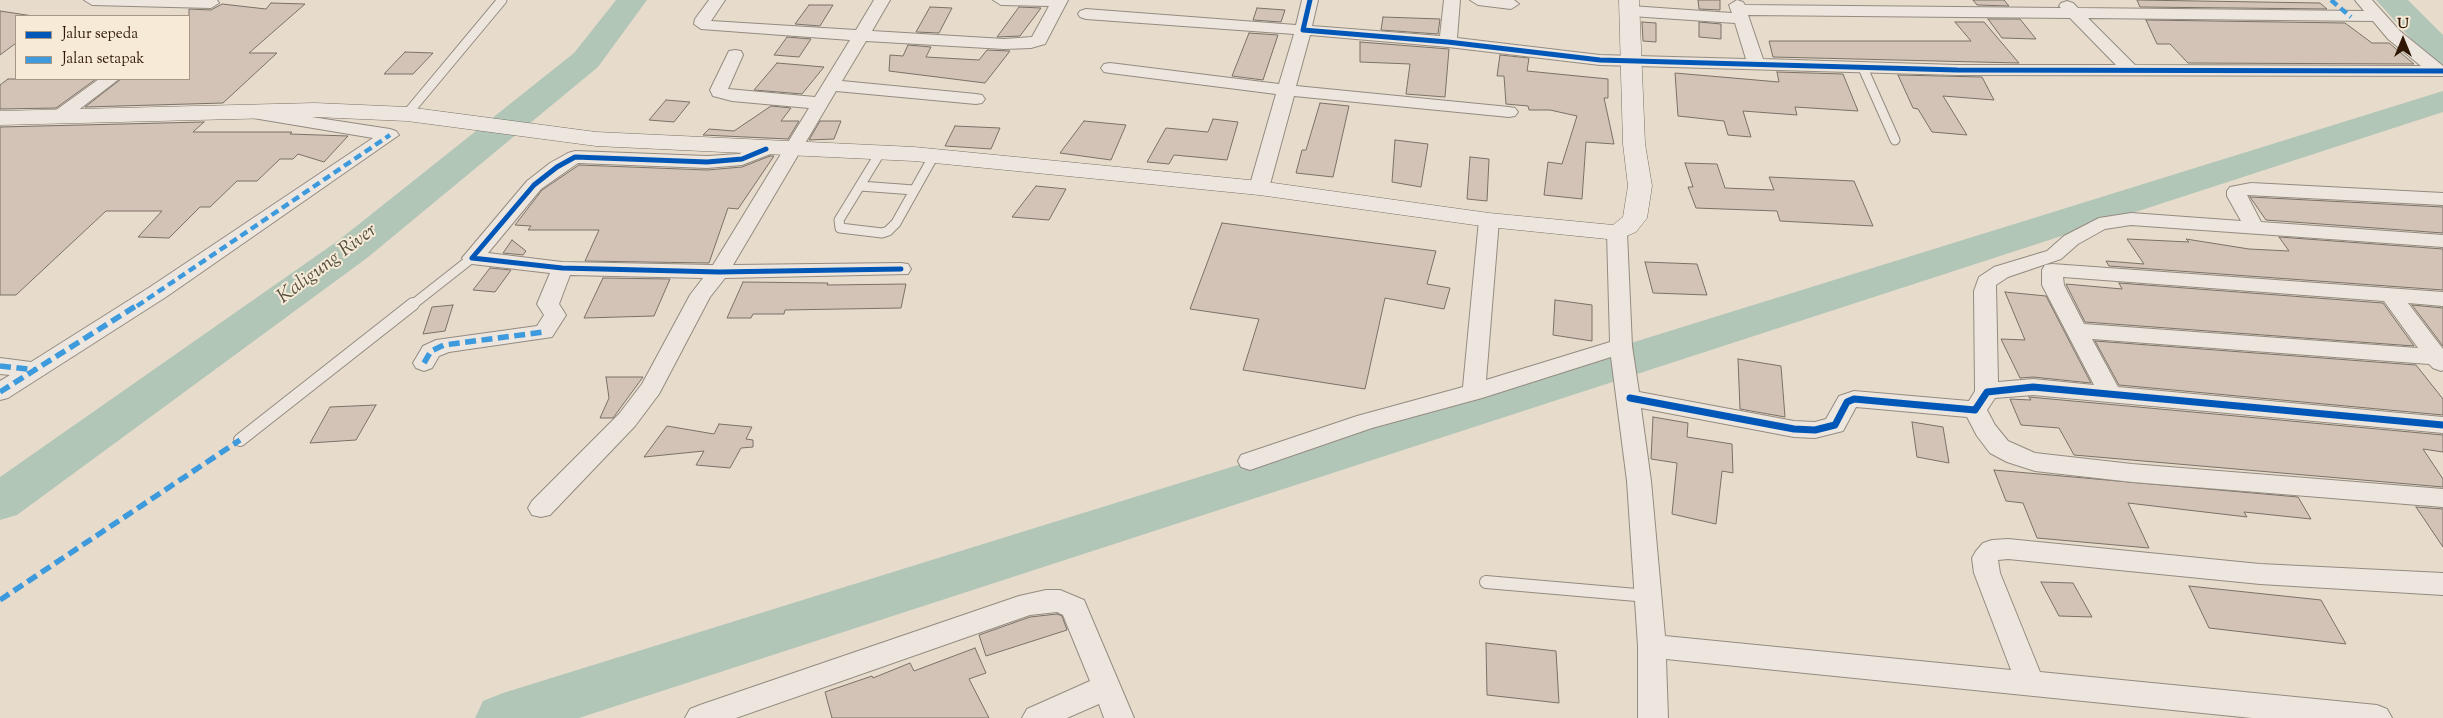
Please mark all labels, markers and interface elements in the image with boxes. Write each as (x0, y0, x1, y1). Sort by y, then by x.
legend (15, 15, 190, 80)
north arrow (2378, 15, 2428, 65)
text: U (2397, 15, 2409, 35)
text: Jalur sepeda (62, 24, 138, 45)
text: Jalan setapak (62, 49, 145, 70)
water label: Kaligung River (273, 220, 383, 310)

